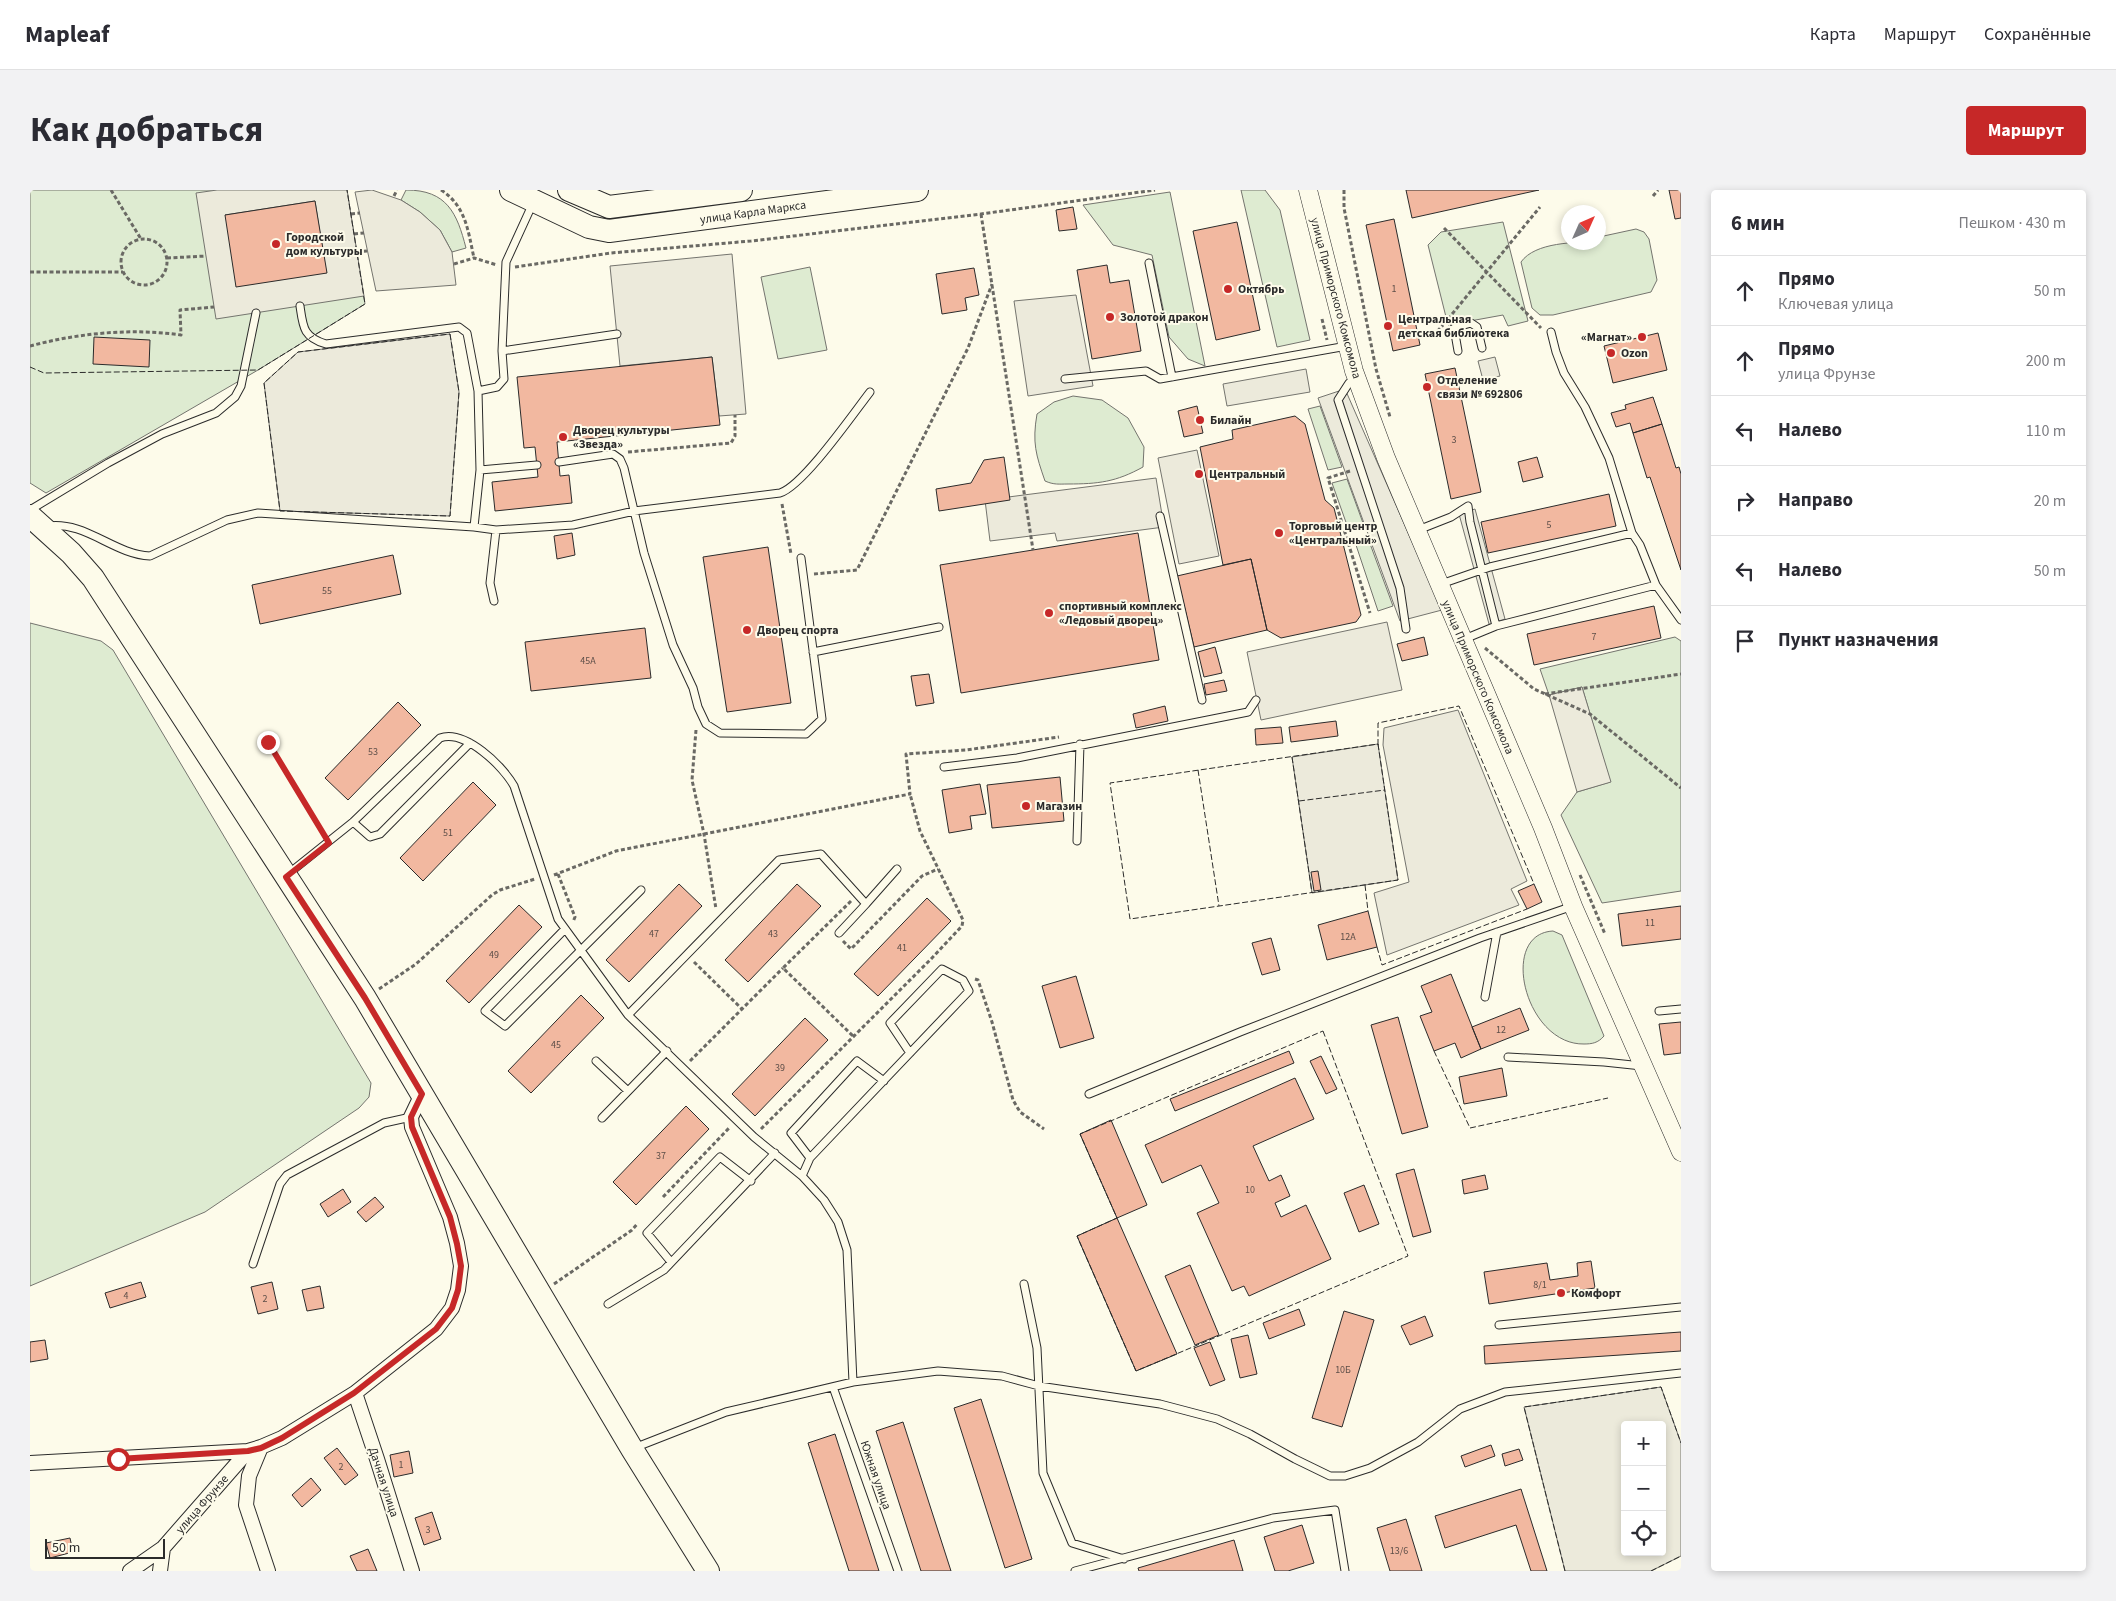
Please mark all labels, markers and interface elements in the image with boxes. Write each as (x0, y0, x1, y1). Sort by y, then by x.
text: Mapleaf (25, 17, 110, 52)
text: Карта (1810, 22, 1856, 47)
text: Маршрут (1884, 22, 1956, 47)
text: Сохранённые (1984, 22, 2091, 47)
text: Как добраться (30, 105, 263, 155)
button: Маршрут (1966, 106, 2086, 155)
street label: улица Карла Маркса (699, 197, 807, 228)
north arrow (1561, 205, 1606, 250)
text: 6 мин (1731, 208, 1785, 238)
text: Пешком · 430 m (1959, 212, 2066, 234)
street label: улица Приморского Комсомола (1306, 216, 1365, 381)
place label: Городской дом культуры (286, 229, 363, 260)
marker: Городской дом культуры (270, 238, 282, 250)
text: Прямо (1778, 266, 1835, 293)
icon: ahead (1731, 277, 1759, 305)
text: 50 m (2034, 280, 2066, 302)
place label: Октябрь (1238, 281, 1284, 298)
house number: 1 (1392, 282, 1397, 296)
marker: Октябрь (1222, 283, 1234, 295)
text: Ключевая улица (1778, 293, 1894, 315)
place label: Золотой дракон (1120, 309, 1208, 326)
marker: Золотой дракон (1104, 311, 1116, 323)
place label: Центральная детская библиотека (1398, 311, 1509, 342)
marker: Центральная детская библиотека (1382, 320, 1394, 332)
place label: «Магнат» (1581, 329, 1632, 346)
marker: «Магнат» (1636, 331, 1648, 343)
text: Прямо (1778, 336, 1835, 363)
place label: Ozon (1621, 345, 1648, 362)
marker: Ozon (1605, 347, 1617, 359)
icon: ahead (1731, 347, 1759, 375)
text: 200 m (2026, 350, 2066, 372)
text: улица Фрунзе (1778, 363, 1875, 385)
place label: Отделение связи № 692806 (1437, 372, 1523, 403)
marker: Отделение связи № 692806 (1421, 381, 1433, 393)
place label: Билайн (1210, 412, 1251, 429)
marker: Билайн (1194, 414, 1206, 426)
icon: left (1731, 417, 1759, 445)
text: Налево (1778, 417, 1842, 444)
text: 110 m (2026, 420, 2066, 442)
place label: Дворец культуры «Звезда» (573, 422, 670, 453)
marker: Дворец культуры «Звезда» (557, 431, 569, 443)
house number: 3 (1452, 433, 1457, 447)
place label: Центральный (1209, 466, 1285, 483)
marker: Центральный (1193, 468, 1205, 480)
icon: right (1731, 487, 1759, 515)
text: Направо (1778, 487, 1853, 514)
text: 20 m (2034, 490, 2066, 512)
place label: Торговый центр «Центральный» (1289, 518, 1378, 549)
house number: 5 (1547, 518, 1552, 532)
marker: Торговый центр «Центральный» (1273, 527, 1285, 539)
icon: left (1731, 557, 1759, 585)
text: Налево (1778, 557, 1842, 584)
text: 50 m (2034, 560, 2066, 582)
house number: 55 (322, 584, 332, 598)
street label: улица Приморского Комсомола (1437, 597, 1518, 757)
place label: спортивный комплекс «Ледовый дворец» (1059, 598, 1182, 629)
marker: спортивный комплекс «Ледовый дворец» (1043, 607, 1055, 619)
place label: Дворец спорта (757, 622, 839, 639)
marker: Дворец спорта (741, 624, 753, 636)
icon: arrive (1731, 627, 1759, 655)
text: Пункт назначения (1778, 627, 1939, 654)
house number: 7 (1592, 630, 1597, 644)
house number: 45А (580, 654, 596, 668)
route end (257, 731, 280, 754)
house number: 53 (368, 745, 378, 759)
place label: Магазин (1036, 798, 1082, 815)
marker: Магазин (1020, 800, 1032, 812)
house number: 51 (443, 826, 453, 840)
house number: 11 (1645, 916, 1655, 930)
house number: 47 (649, 927, 659, 941)
house number: 43 (768, 927, 778, 941)
house number: 12А (1340, 930, 1356, 944)
house number: 41 (897, 941, 907, 955)
house number: 49 (489, 948, 499, 962)
house number: 12 (1496, 1023, 1506, 1037)
house number: 45 (551, 1038, 561, 1052)
house number: 39 (775, 1061, 785, 1075)
house number: 37 (656, 1149, 666, 1163)
house number: 10 (1245, 1183, 1255, 1197)
house number: 8/1 (1533, 1278, 1547, 1292)
place label: Комфорт (1571, 1285, 1621, 1302)
marker: Комфорт (1555, 1287, 1567, 1299)
house number: 4 (124, 1289, 129, 1303)
house number: 2 (263, 1292, 268, 1306)
house number: 10Б (1335, 1363, 1351, 1377)
map controls (1621, 1421, 1666, 1556)
button: + (1621, 1421, 1666, 1466)
street label: Южная улица (856, 1438, 895, 1512)
street label: Дачная улица (364, 1445, 403, 1519)
route start (107, 1448, 130, 1471)
house number: 1 (399, 1458, 404, 1472)
house number: 2 (339, 1460, 344, 1474)
button: − (1621, 1466, 1666, 1511)
street label: улица Фрунзе (172, 1471, 233, 1537)
button: locate (1621, 1511, 1666, 1556)
house number: 3 (426, 1523, 431, 1537)
scale bar (45, 1536, 165, 1559)
text: 50 m (52, 1538, 80, 1558)
house number: 13/6 (1390, 1544, 1408, 1558)

